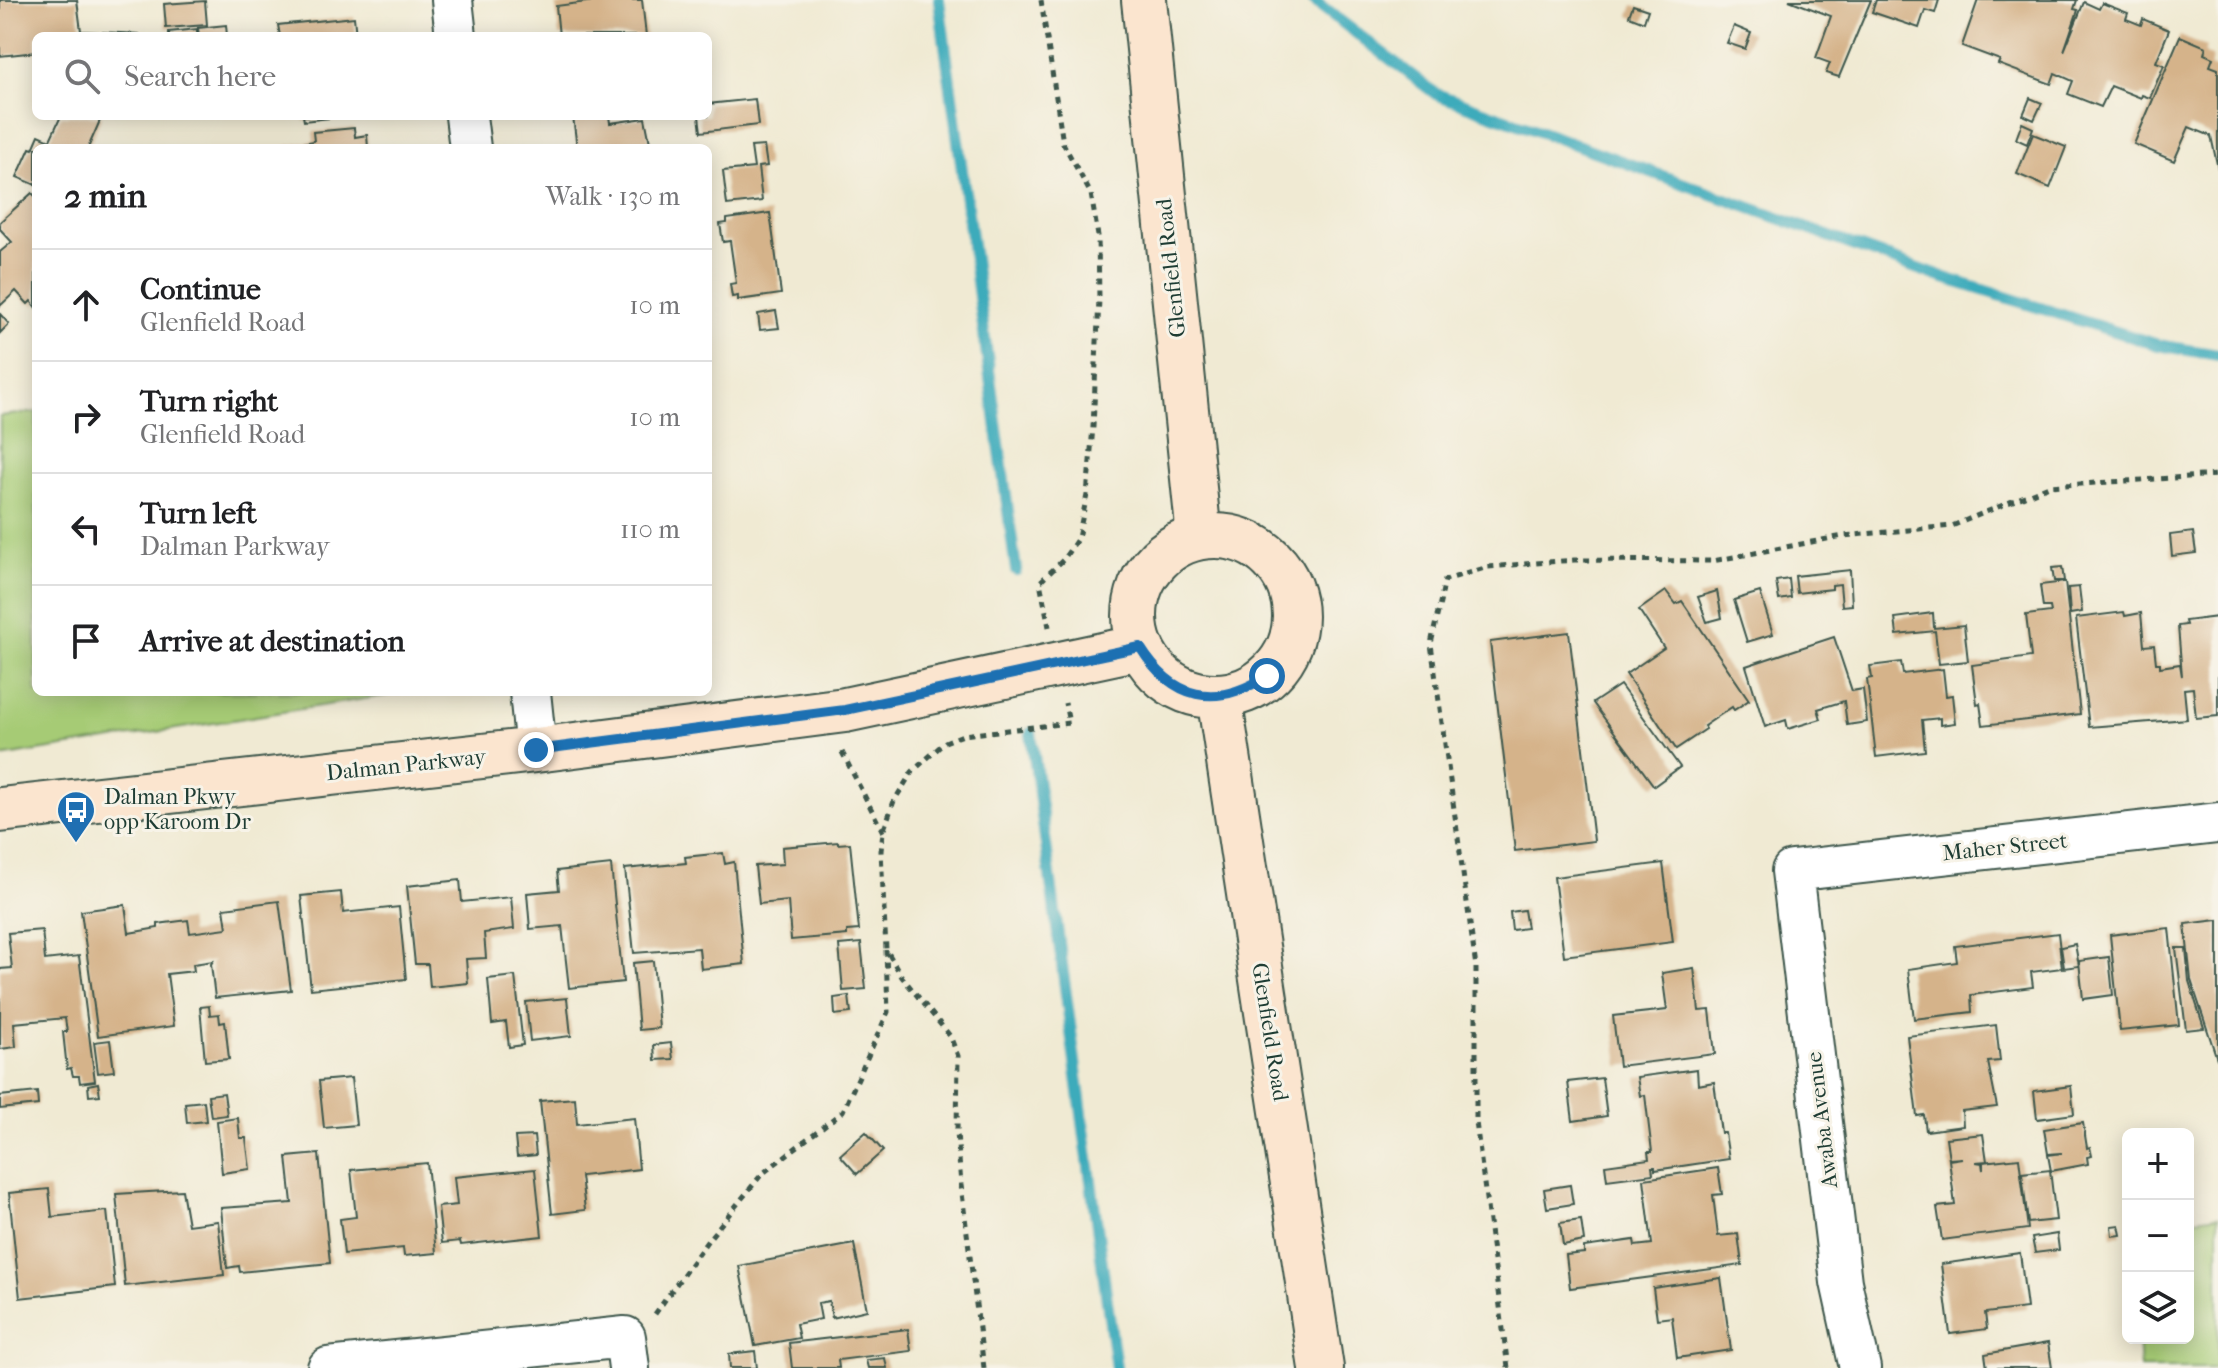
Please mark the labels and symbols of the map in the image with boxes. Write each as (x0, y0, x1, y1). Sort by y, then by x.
street label: Glenfield Road (1151, 196, 1191, 339)
route start (1249, 658, 1285, 694)
route end (518, 732, 554, 768)
street label: Dalman Parkway (325, 744, 488, 786)
place label: Dalman Pkwy opp Karoom Dr (104, 784, 251, 835)
bus stop icon: Dalman Pkwy opp Karoom Dr (55, 789, 97, 844)
street label: Maher Street (1941, 827, 2069, 866)
street label: Glenfield Road (1246, 961, 1294, 1104)
street label: Awaba Avenue (1801, 1050, 1843, 1191)

